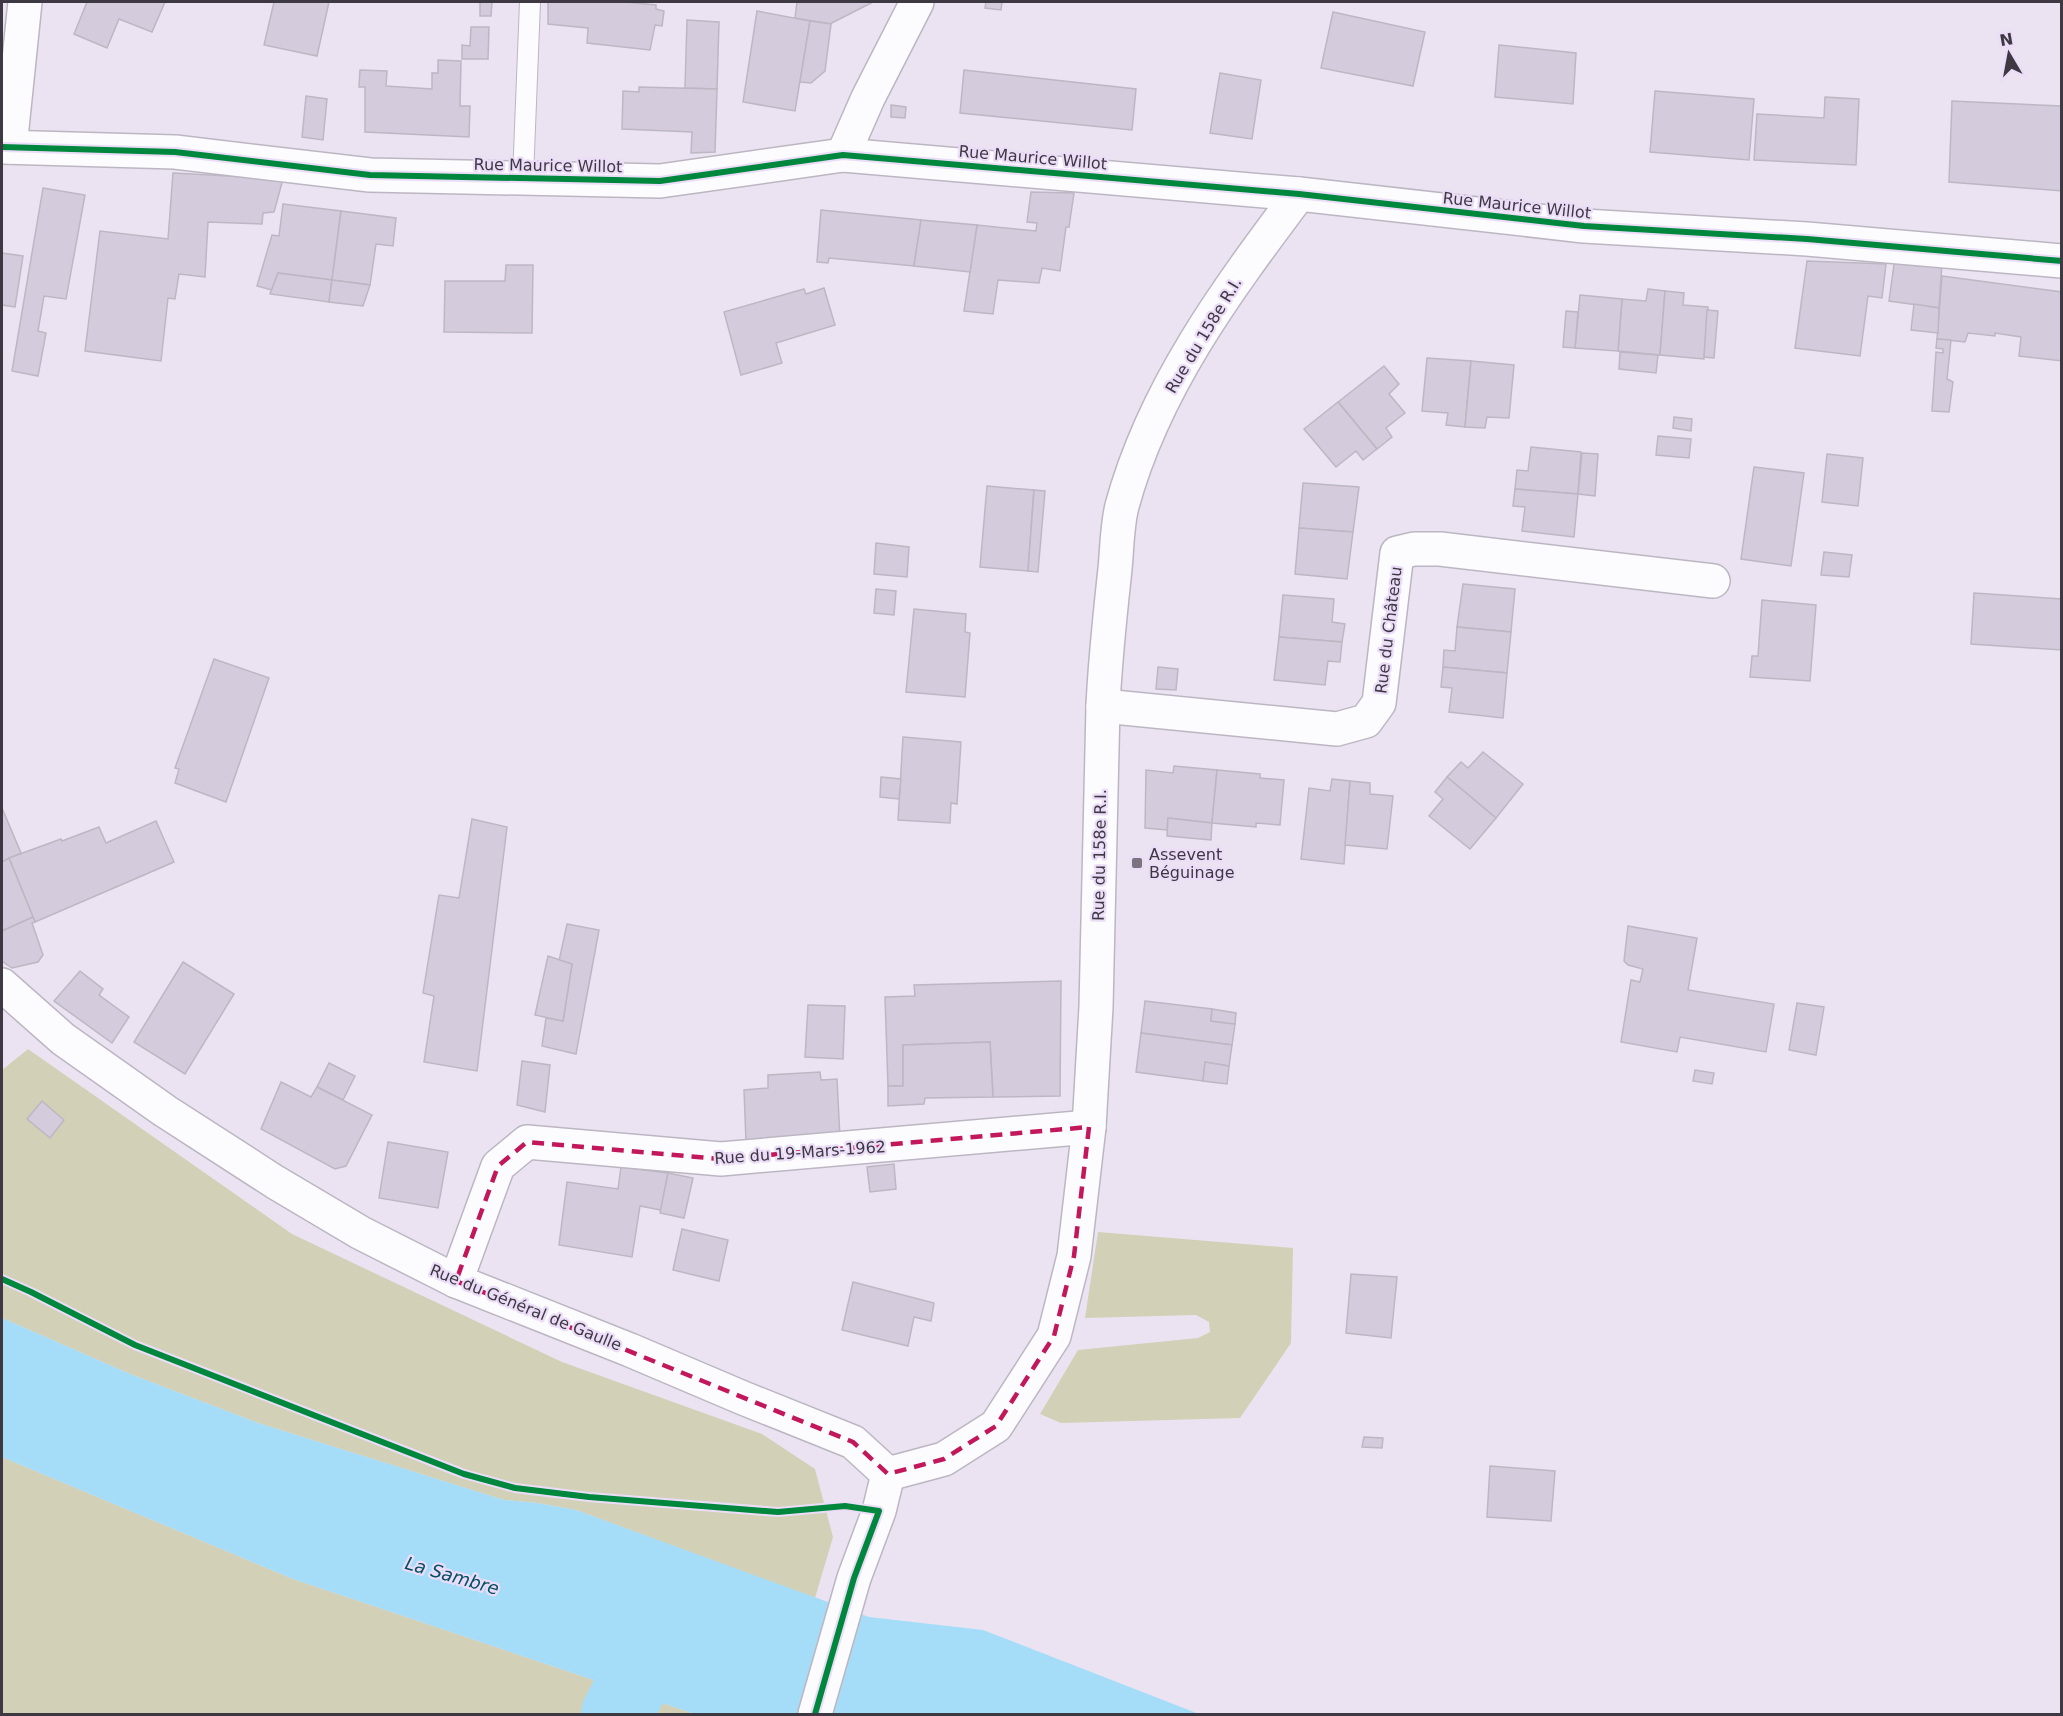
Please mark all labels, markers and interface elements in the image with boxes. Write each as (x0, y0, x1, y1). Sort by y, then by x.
north arrow (1979, 24, 2039, 84)
text: N (1998, 29, 2015, 50)
street label: Rue Maurice Willot (958, 142, 1108, 173)
street label: Rue Maurice Willot (473, 155, 623, 176)
street label: Rue Maurice Willot (1442, 188, 1592, 223)
street label: Rue du 158e R.I. (1161, 274, 1246, 397)
street label: Rue du Château (1371, 565, 1406, 695)
street label: Rue du 158e R.I. (1089, 789, 1110, 921)
place label: Assevent Béguinage (1149, 845, 1235, 882)
marker: Assevent Béguinage (1130, 856, 1144, 870)
street label: Rue du 19-Mars-1962 (714, 1137, 886, 1168)
street label: Rue du Général de Gaulle (427, 1260, 624, 1355)
water label: La Sambre (403, 1552, 501, 1599)

